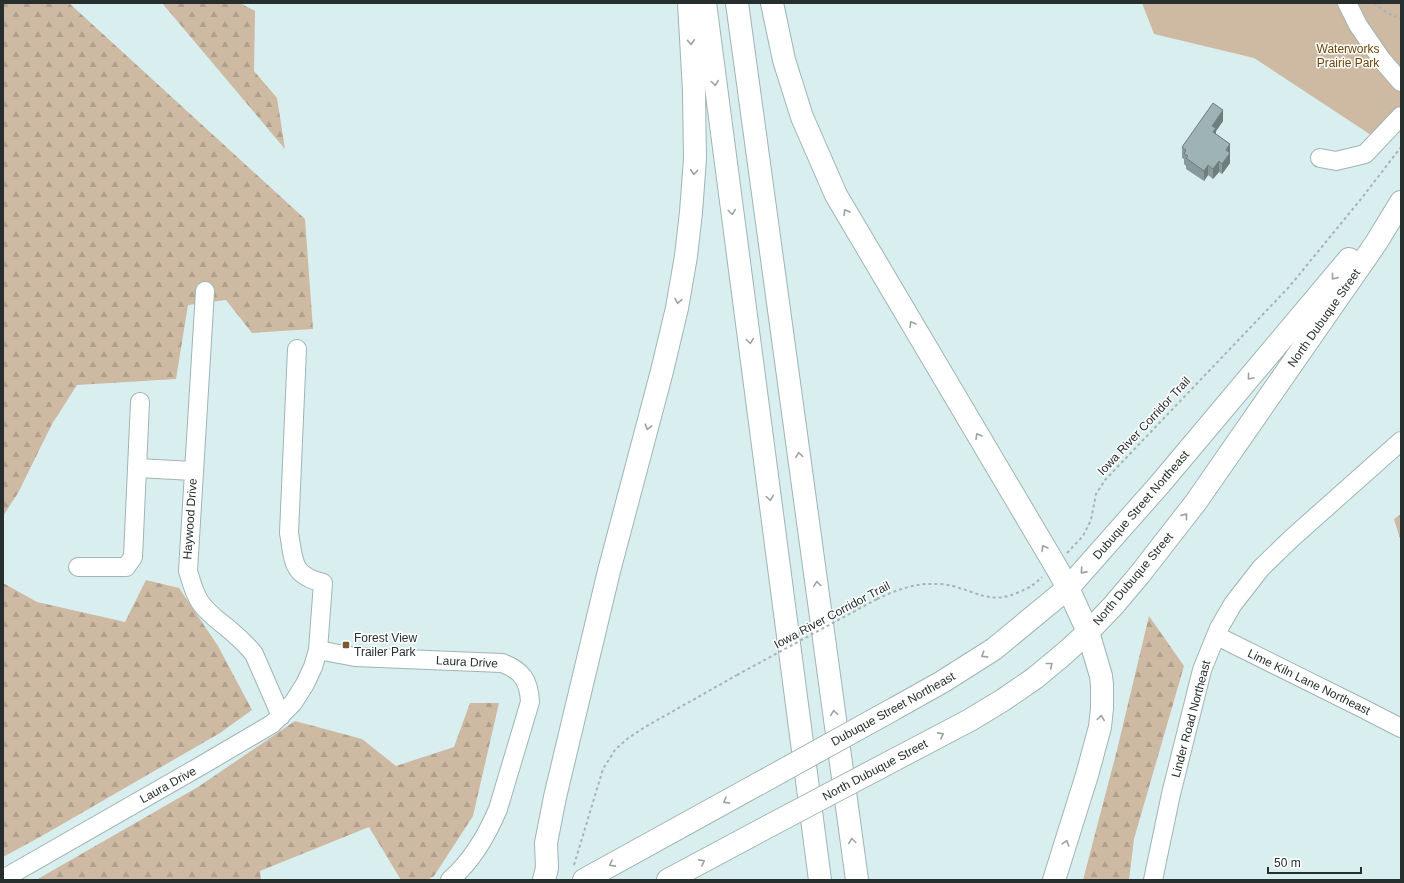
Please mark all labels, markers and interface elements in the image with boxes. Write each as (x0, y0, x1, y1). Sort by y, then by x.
one-way arrow (687, 39, 696, 45)
park label: Waterworks Prairie Park (1317, 42, 1380, 70)
one-way arrow (710, 80, 719, 86)
one-way arrow (689, 169, 698, 175)
one-way arrow (728, 209, 737, 215)
one-way arrow (844, 209, 851, 216)
street label: North Dubuque Street (1285, 266, 1364, 370)
one-way arrow (1331, 273, 1338, 280)
one-way arrow (675, 298, 683, 304)
one-way arrow (910, 321, 917, 328)
one-way arrow (745, 338, 754, 344)
one-way arrow (1248, 372, 1255, 380)
street label: Iowa River Corridor Trail (1095, 374, 1193, 478)
one-way arrow (644, 424, 652, 430)
one-way arrow (976, 433, 983, 440)
street label: Dubuque Street Northeast (1090, 447, 1192, 562)
one-way arrow (795, 452, 804, 458)
street label: Haywood Drive (180, 478, 200, 560)
one-way arrow (765, 495, 774, 501)
one-way arrow (1180, 514, 1187, 521)
street label: North Dubuque Street (1090, 529, 1176, 628)
one-way arrow (1042, 545, 1049, 552)
one-way arrow (1080, 566, 1088, 574)
street label: Iowa River Corridor Trail (772, 578, 892, 652)
one-way arrow (813, 581, 822, 587)
place label: Forest View Trailer Park (354, 631, 417, 659)
marker: Forest View Trailer Park (341, 640, 351, 650)
street label: Lime Kiln Lane Northeast (1245, 646, 1373, 718)
one-way arrow (981, 650, 988, 658)
street label: Laura Drive (436, 653, 499, 671)
street label: Linder Road Northeast (1169, 658, 1214, 779)
one-way arrow (1046, 663, 1053, 670)
street label: Dubuque Street Northeast (829, 669, 958, 749)
one-way arrow (830, 709, 839, 716)
one-way arrow (1096, 715, 1105, 721)
one-way arrow (937, 733, 944, 740)
street label: North Dubuque Street (820, 736, 930, 804)
street label: Laura Drive (137, 764, 199, 806)
one-way arrow (723, 797, 730, 804)
one-way arrow (848, 838, 857, 844)
one-way arrow (1061, 839, 1070, 846)
scale bar (1268, 849, 1361, 875)
text: 50 m (1274, 856, 1301, 870)
one-way arrow (609, 859, 616, 867)
one-way arrow (698, 859, 705, 866)

